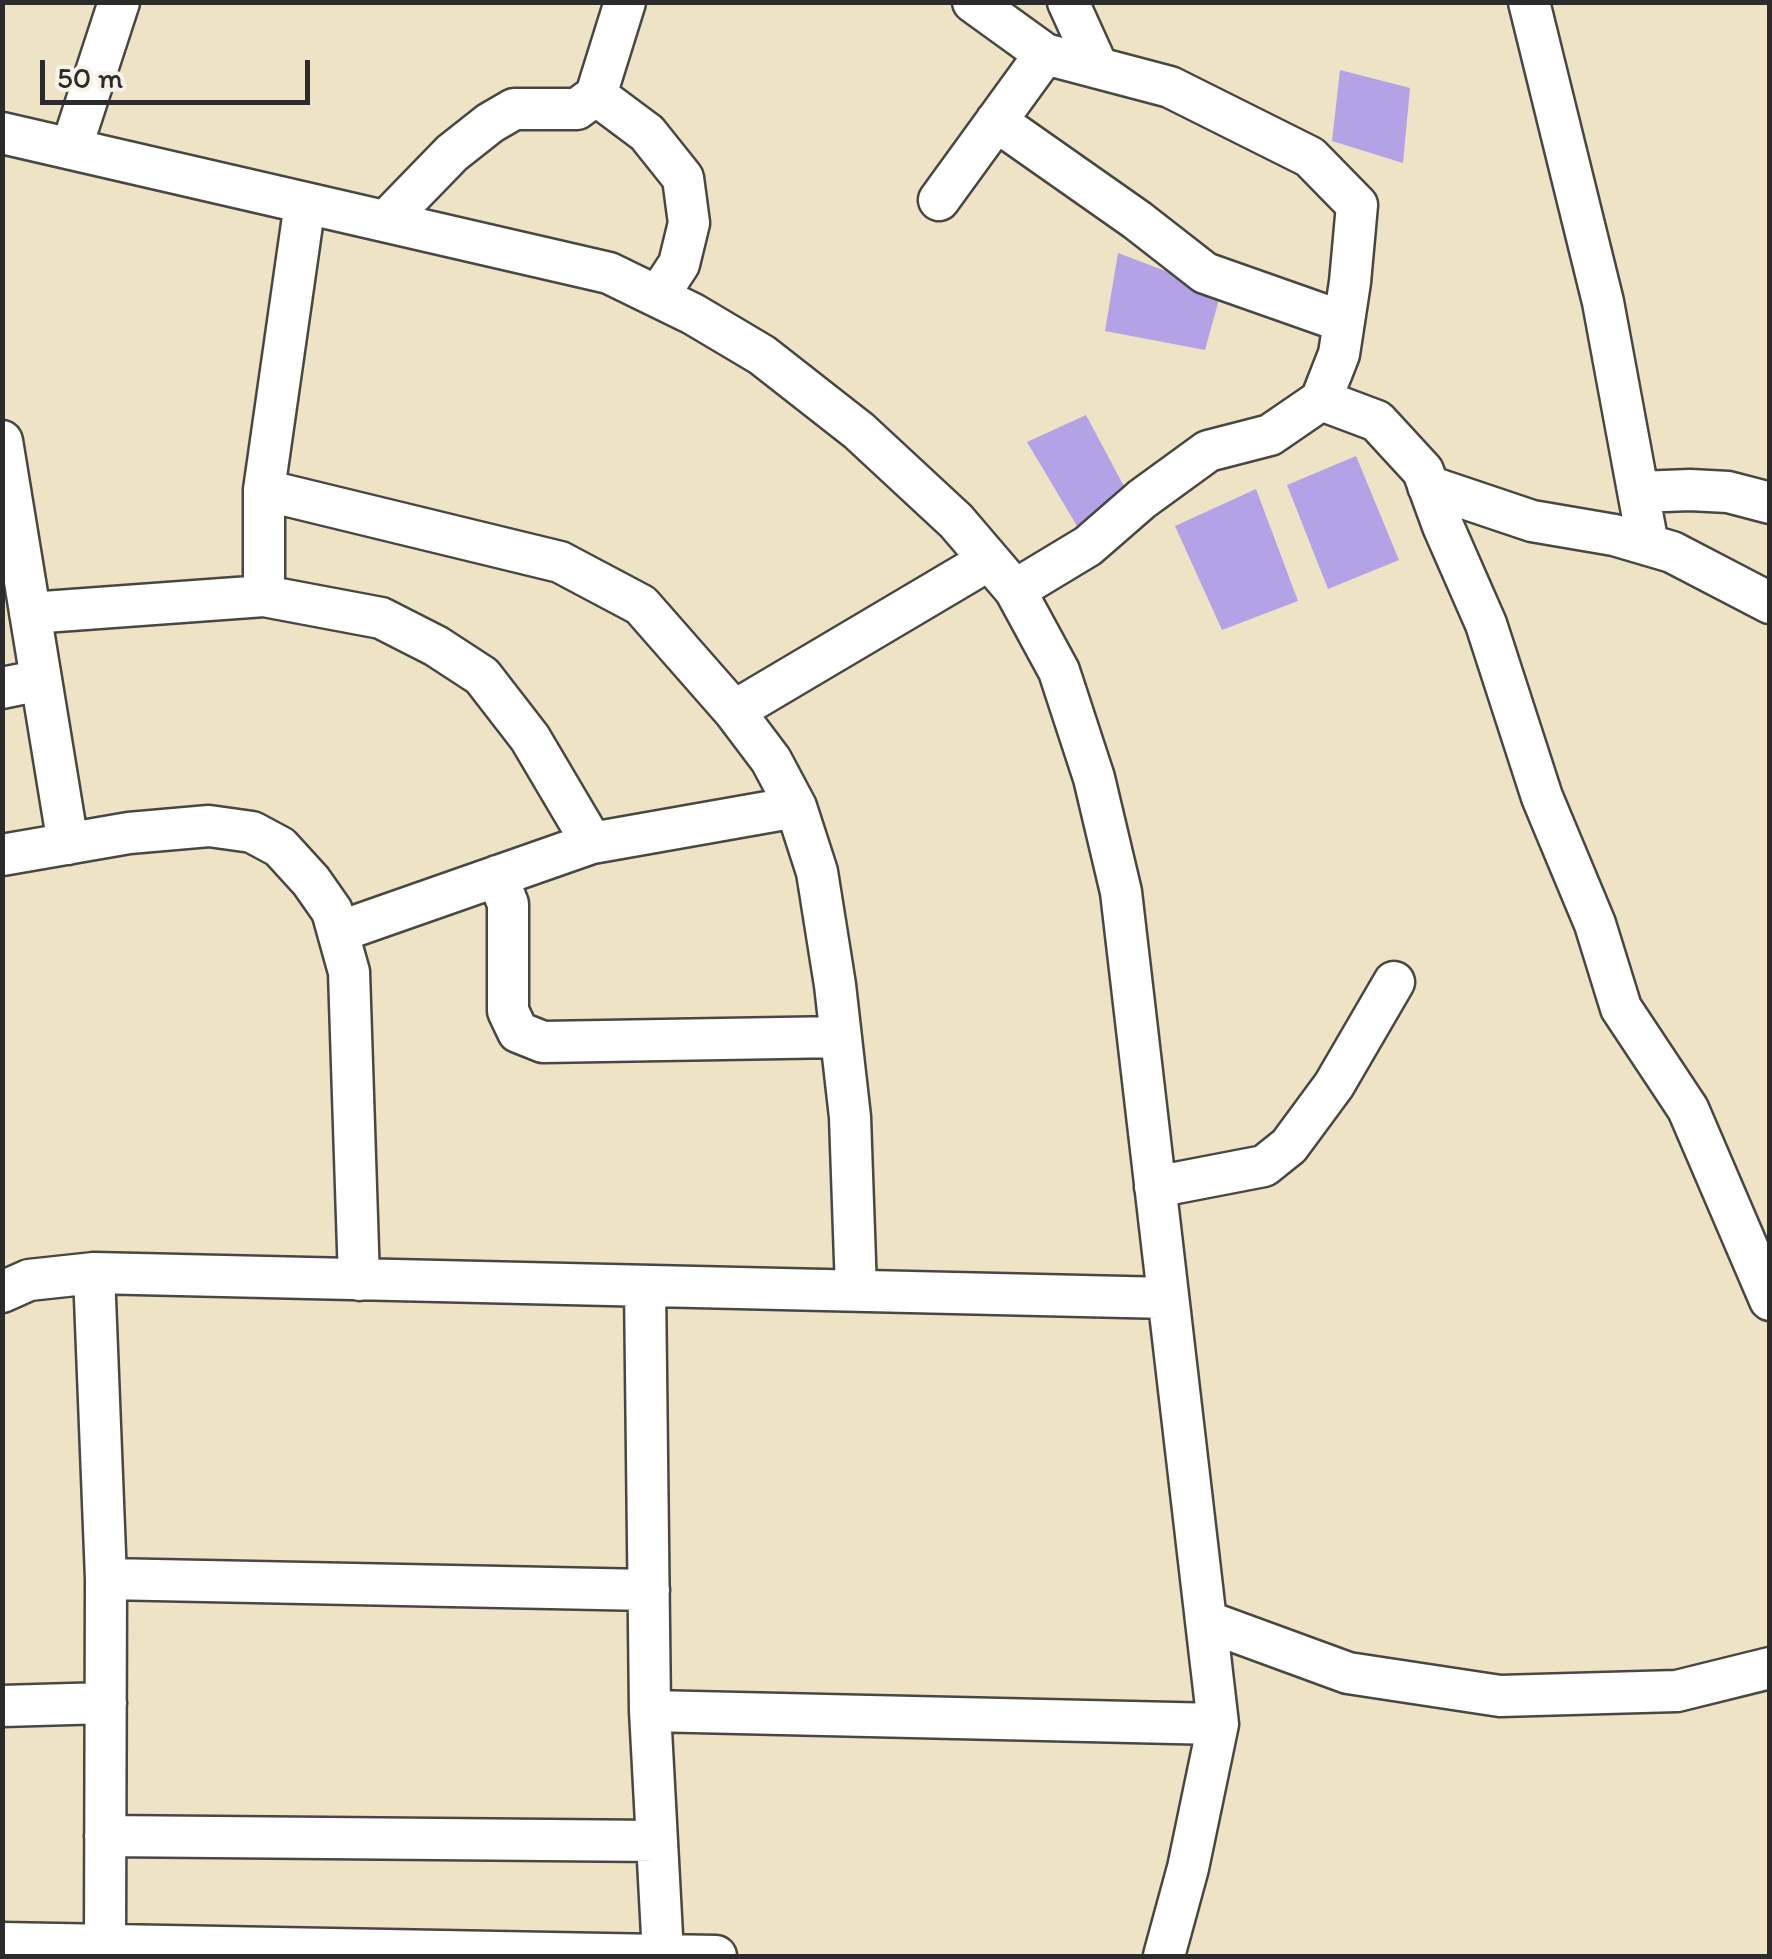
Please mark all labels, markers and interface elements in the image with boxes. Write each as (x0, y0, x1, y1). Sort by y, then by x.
scale bar (45, 40, 315, 102)
text: 50 m (57, 59, 123, 96)

